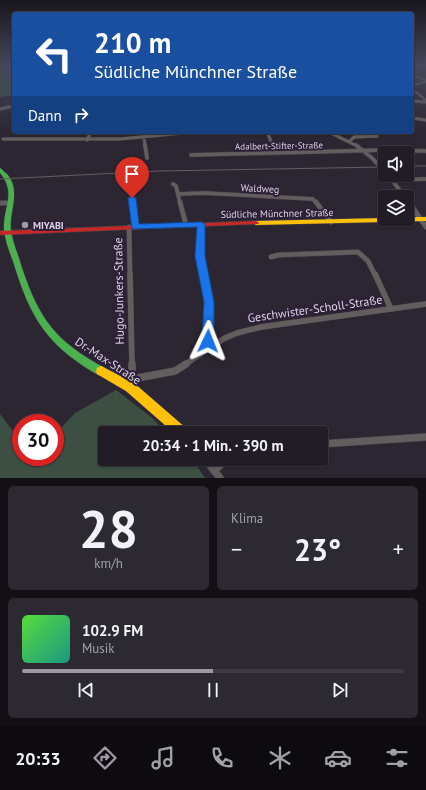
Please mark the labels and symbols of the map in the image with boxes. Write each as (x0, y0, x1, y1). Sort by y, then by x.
street label: Adalbert-Stifter-Straße (235, 139, 324, 152)
pin (115, 157, 149, 198)
street label: Waldweg (240, 181, 280, 196)
street label: Südliche Münchner Straße (220, 206, 334, 221)
place label: MIYABI (33, 219, 64, 232)
marker: MIYABI (20, 220, 30, 230)
street label: Hugo-Junkers-Straße (110, 237, 127, 345)
street label: Geschwister-Scholl-Straße (247, 292, 383, 325)
position arrow (187, 320, 229, 362)
street label: Dr.-Max-Straße (72, 334, 144, 387)
speed limit sign: 30 (12, 414, 64, 466)

